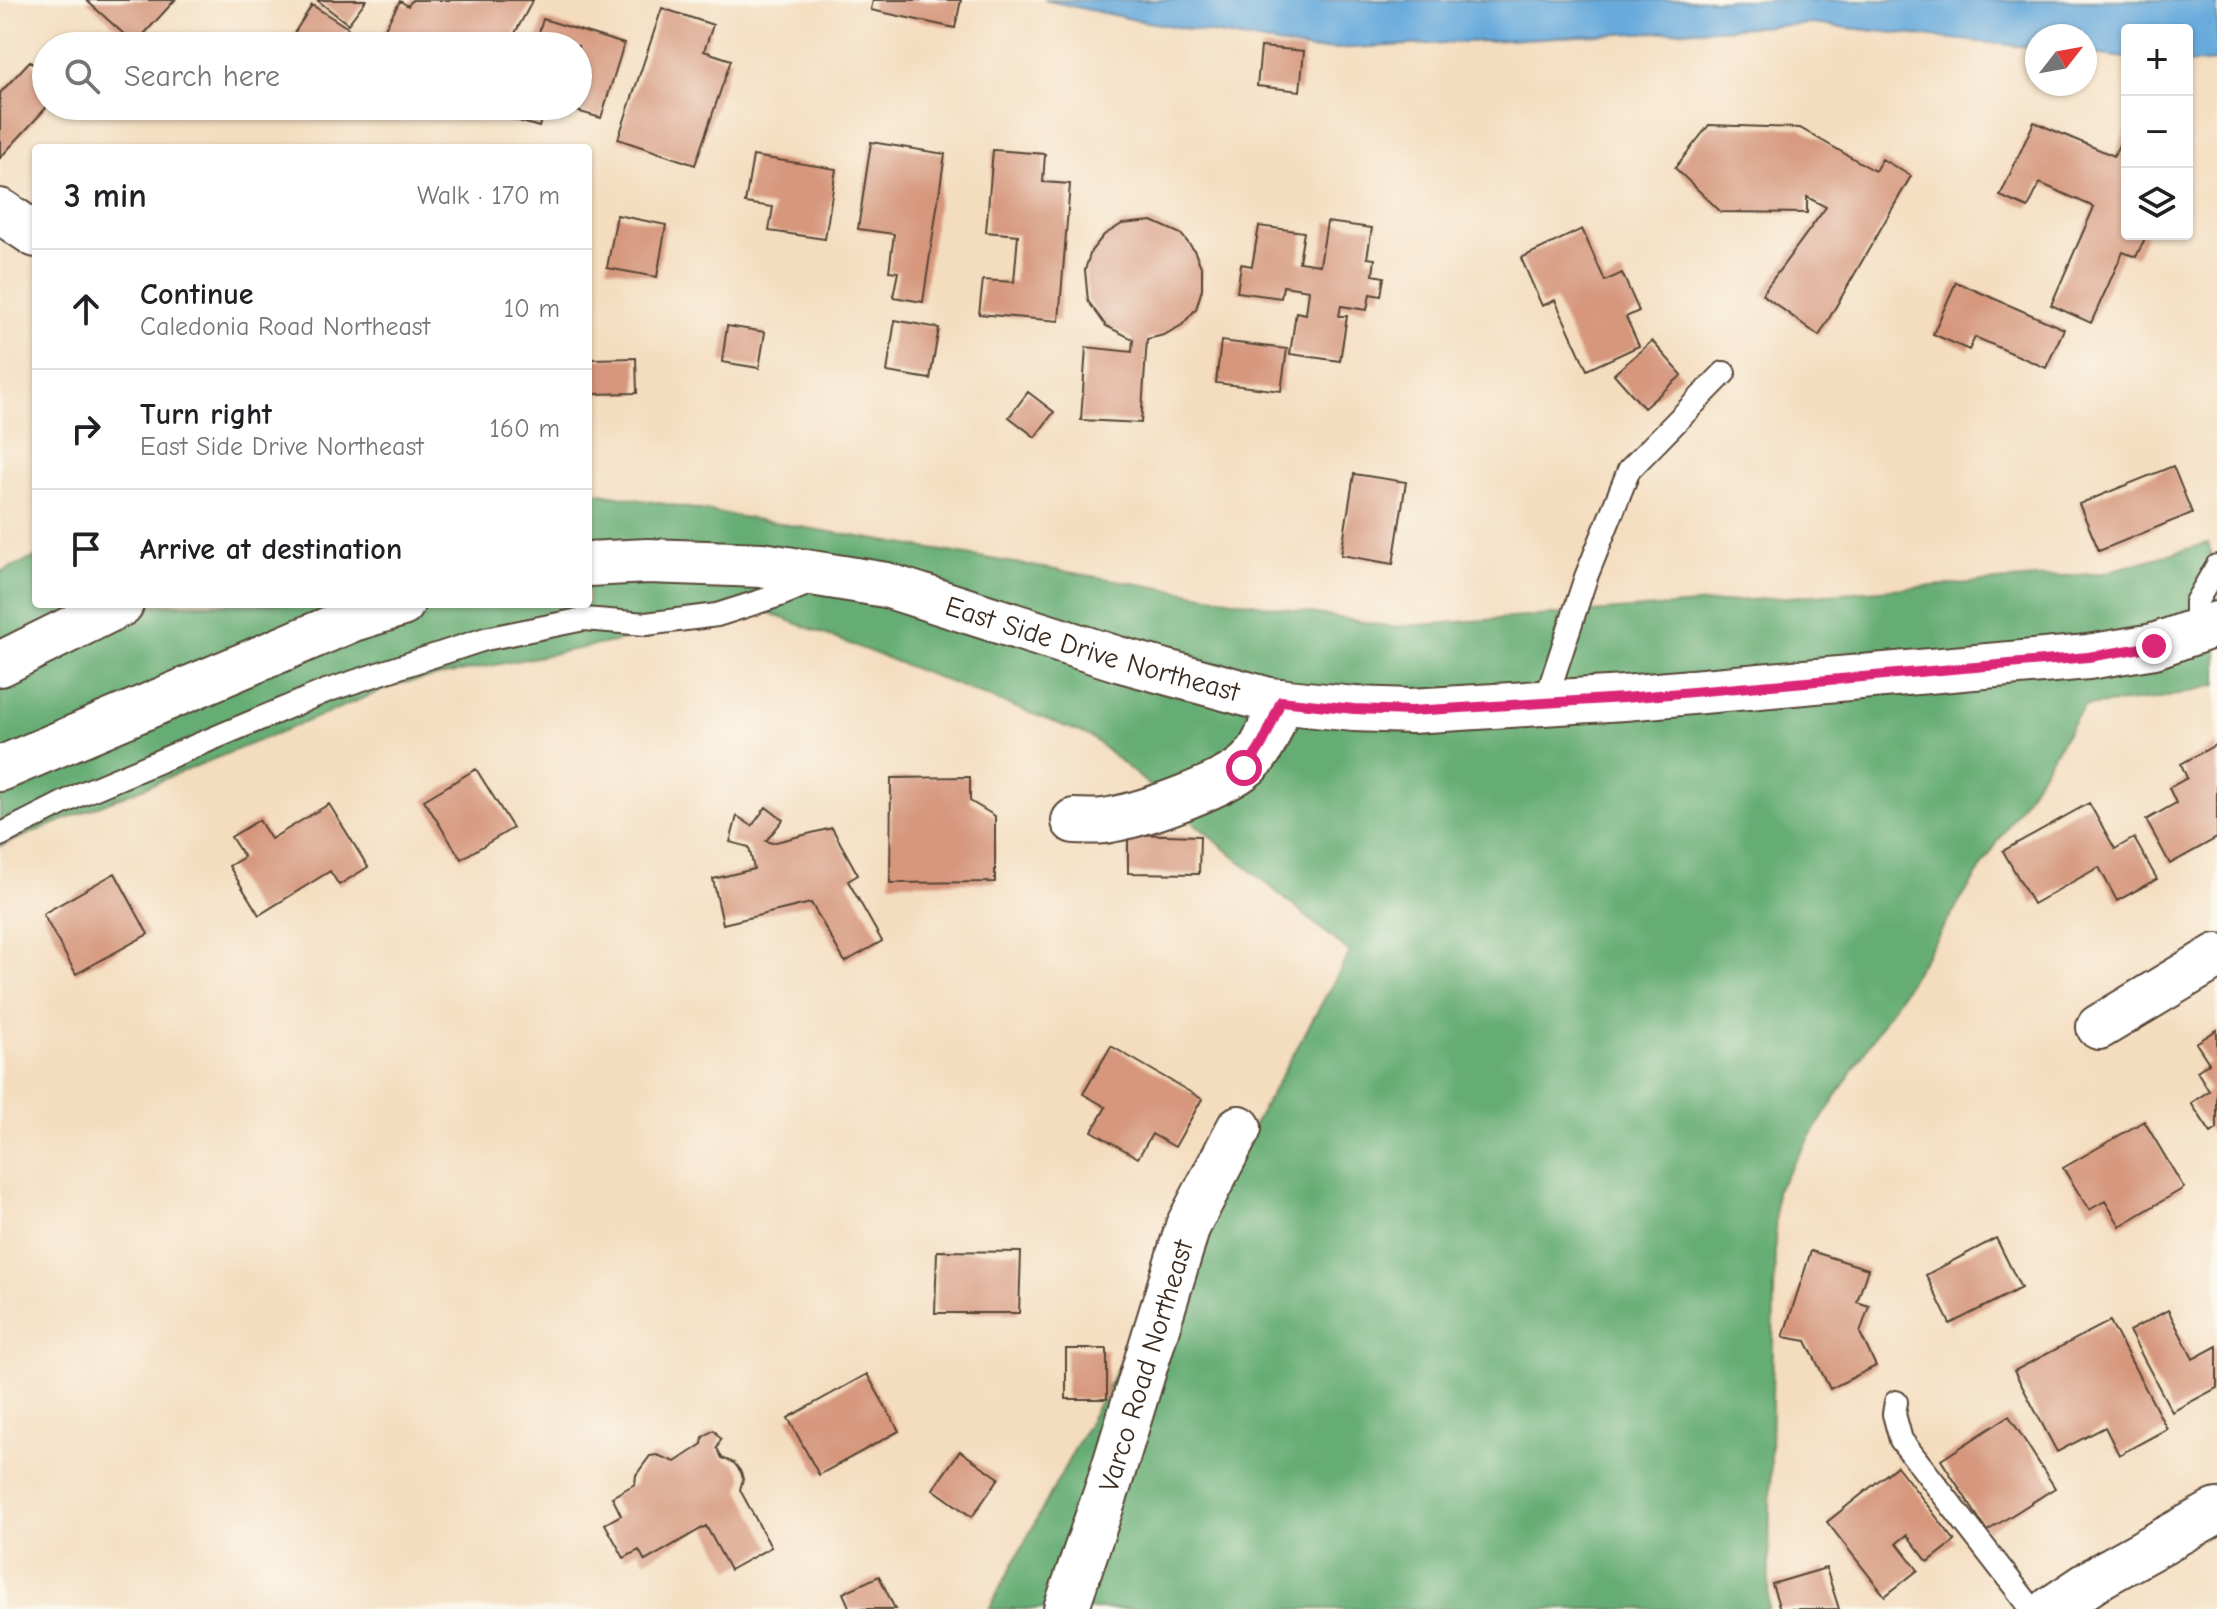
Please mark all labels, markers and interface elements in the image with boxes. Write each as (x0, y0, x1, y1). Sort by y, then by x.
north arrow (2025, 24, 2097, 96)
map controls (2121, 24, 2193, 240)
button: + (2121, 24, 2193, 96)
search box (32, 32, 592, 120)
icon: search (60, 54, 104, 98)
text: Search here (124, 59, 280, 94)
button: − (2121, 96, 2193, 168)
button: layers (2121, 168, 2193, 240)
text: 3 min (64, 176, 147, 216)
text: Walk · 170 m (417, 181, 560, 211)
text: Continue (140, 277, 254, 312)
icon: ahead (64, 287, 108, 331)
text: 10 m (504, 294, 560, 324)
text: Caledonia Road Northeast (140, 312, 430, 342)
text: Turn right (140, 397, 272, 432)
icon: right (64, 407, 108, 451)
text: 160 m (490, 414, 560, 444)
text: East Side Drive Northeast (140, 432, 424, 462)
icon: arrive (64, 527, 108, 571)
text: Arrive at destination (140, 532, 402, 567)
street label: East Side Drive Northeast (941, 590, 1244, 709)
route end (2136, 628, 2172, 664)
route start (1226, 750, 1262, 786)
street label: Varco Road Northeast (1093, 1235, 1200, 1496)

